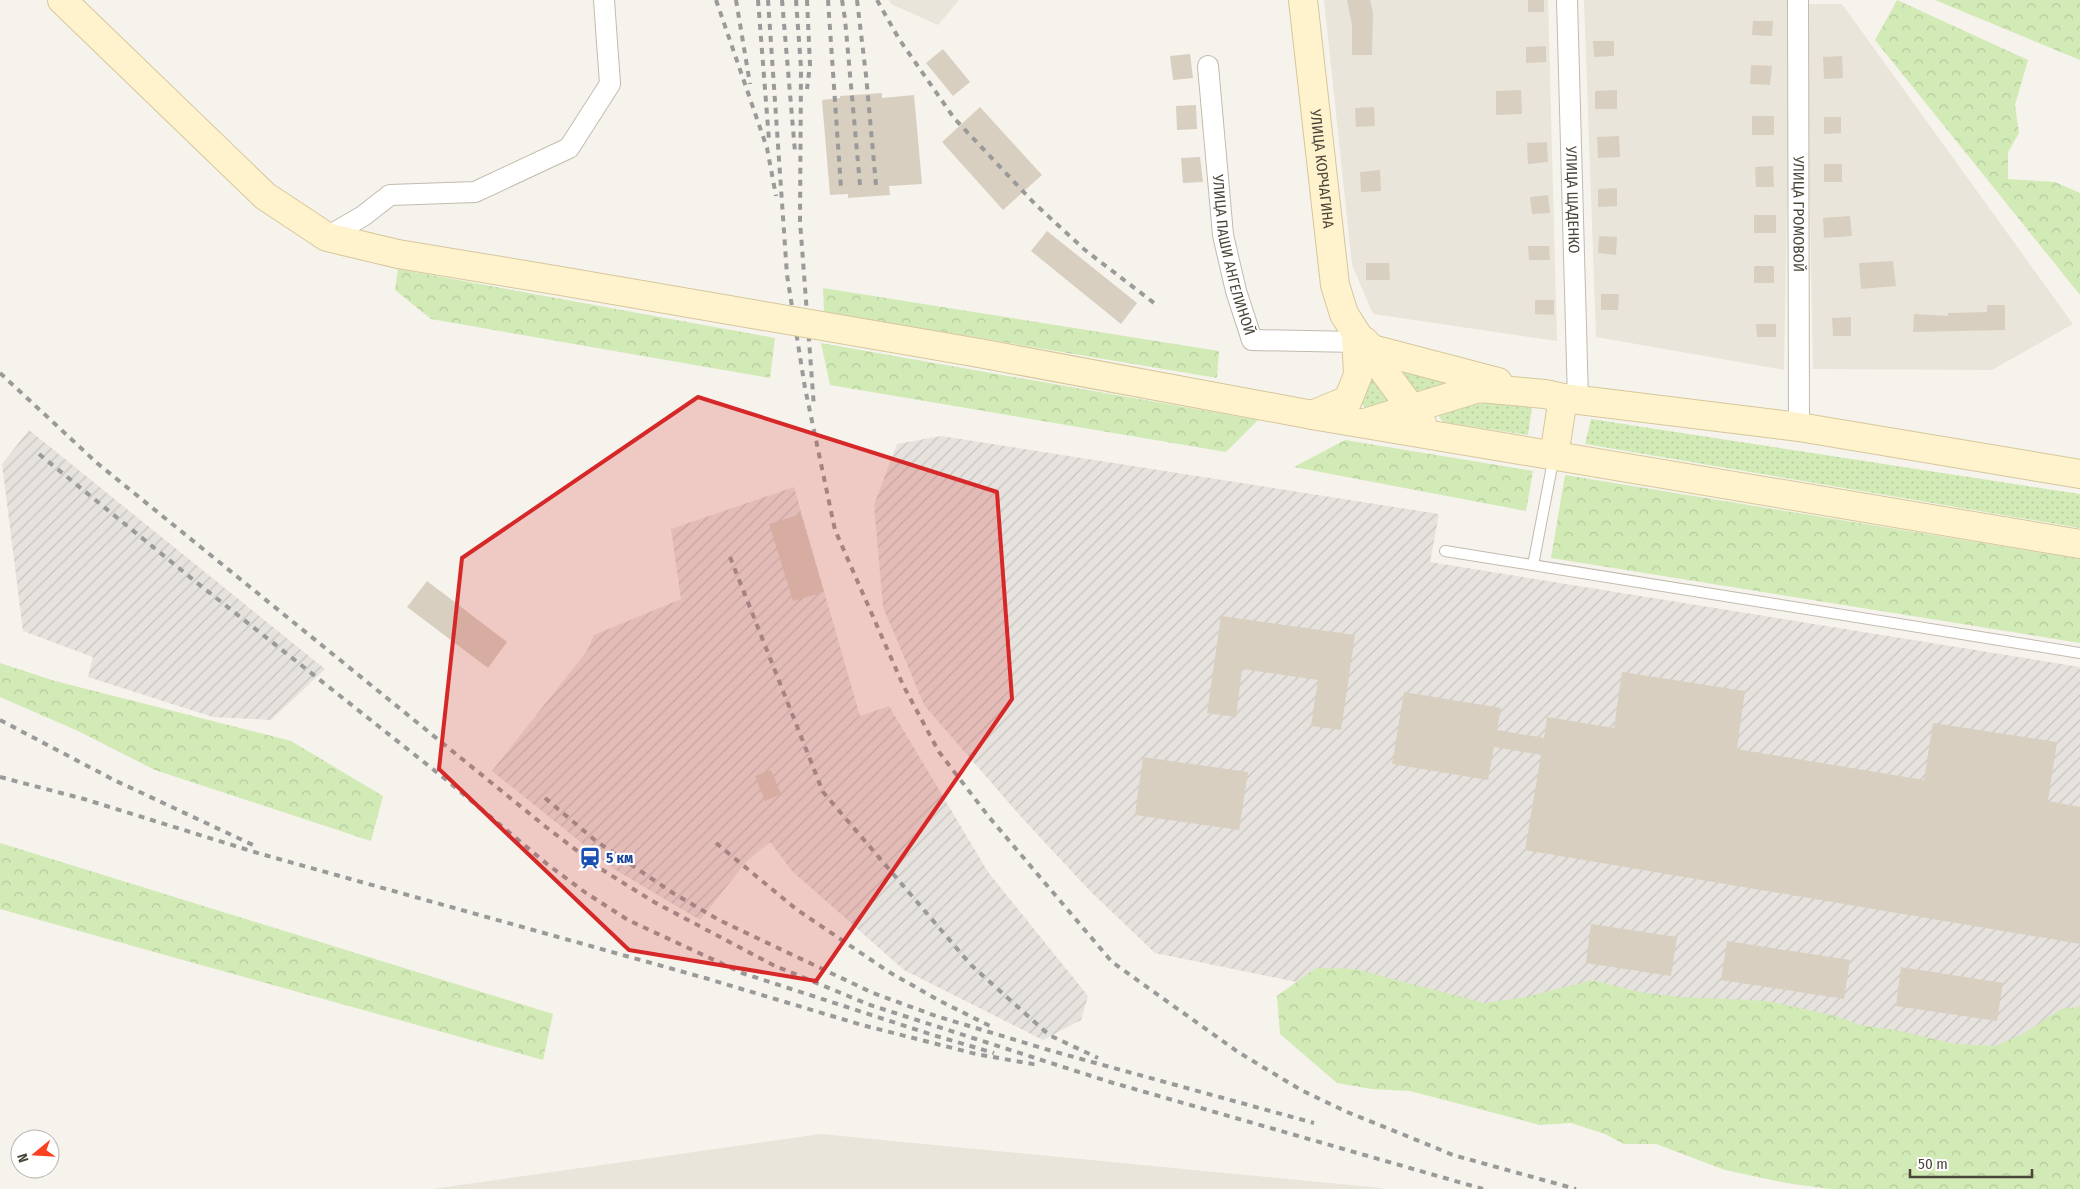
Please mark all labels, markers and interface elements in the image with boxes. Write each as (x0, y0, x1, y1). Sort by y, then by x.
street label: УЛИЦА КОРЧАГИНА (1306, 108, 1338, 229)
street label: УЛИЦА ЩАДЕНКО (1562, 145, 1583, 254)
street label: УЛИЦА ГРОМОВОЙ (1789, 155, 1808, 272)
street label: УЛИЦА ПАШИ АНГЕЛИНОЙ (1209, 173, 1259, 337)
station icon: 5 км (577, 845, 603, 871)
place label: 5 км (606, 849, 633, 867)
north arrow (10, 1129, 60, 1179)
scale bar (1910, 1146, 2032, 1178)
text: N (14, 1151, 32, 1164)
text: 50 m (1918, 1155, 1948, 1173)

